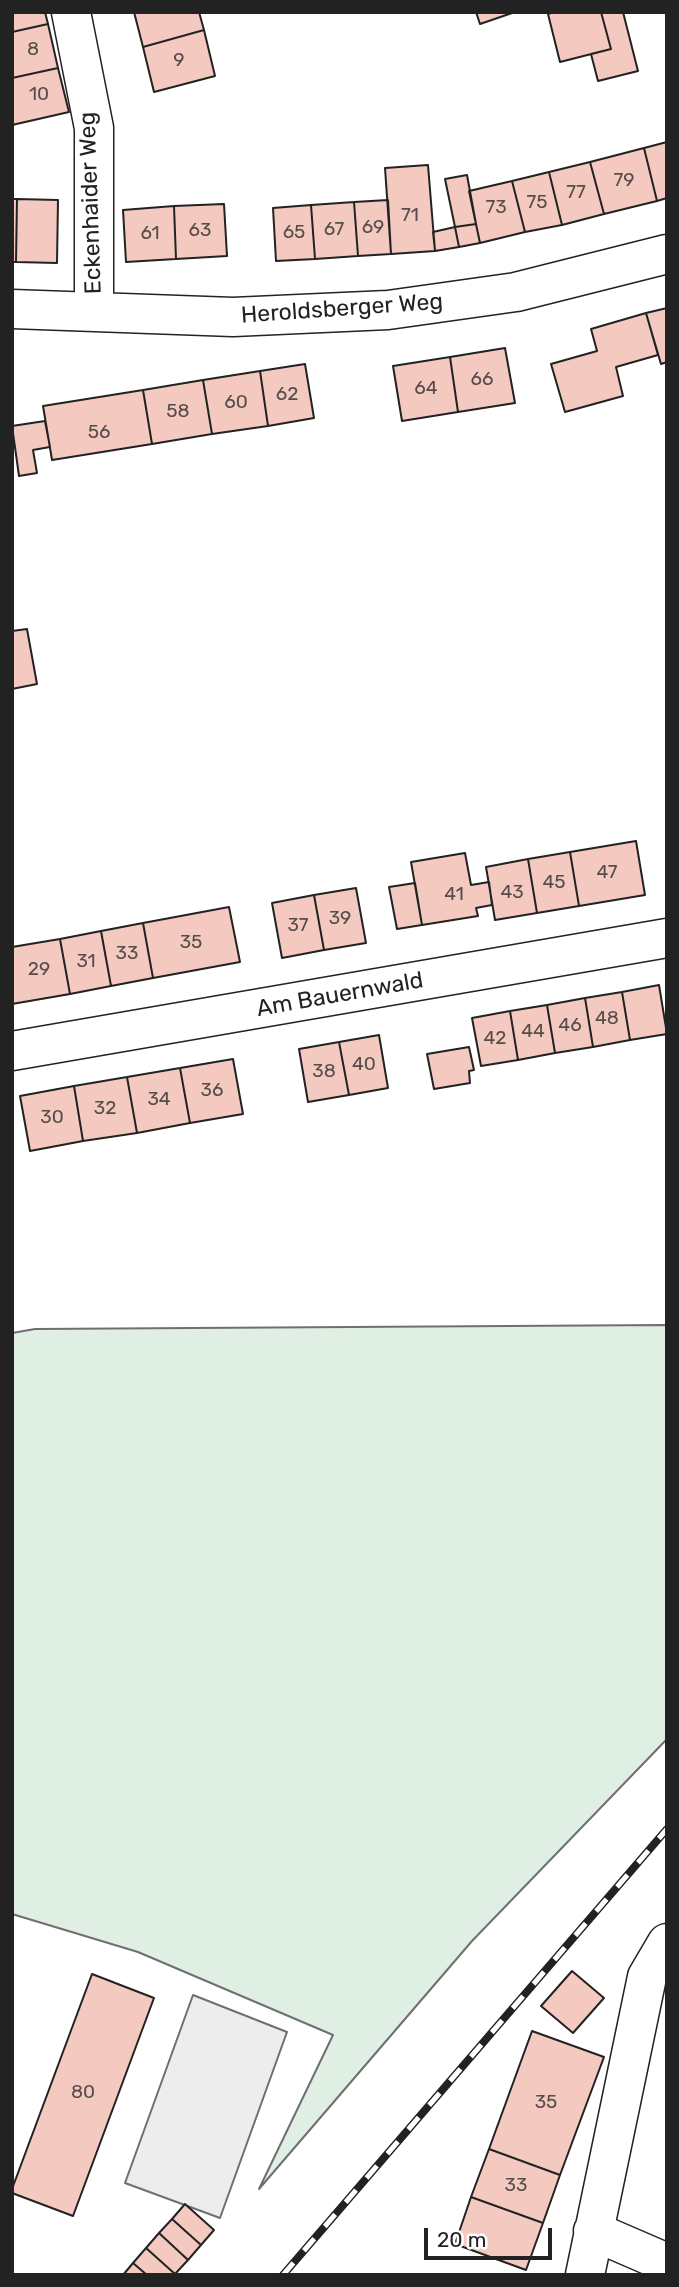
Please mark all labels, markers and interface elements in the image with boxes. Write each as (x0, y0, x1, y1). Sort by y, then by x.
house number: 8 (27, 39, 39, 61)
house number: 9 (173, 50, 185, 72)
house number: 10 (29, 84, 49, 106)
street label: Eckenhaider Weg (74, 111, 108, 295)
house number: 79 (613, 170, 635, 192)
house number: 77 (566, 182, 586, 204)
house number: 75 (526, 192, 548, 214)
house number: 73 (485, 197, 507, 219)
house number: 71 (401, 205, 419, 227)
house number: 69 (362, 217, 384, 239)
house number: 67 (324, 219, 344, 241)
house number: 63 (189, 220, 211, 242)
house number: 65 (283, 222, 305, 244)
house number: 61 (140, 223, 160, 245)
street label: Heroldsberger Weg (240, 288, 444, 330)
house number: 66 (471, 369, 493, 391)
house number: 64 (414, 378, 438, 400)
house number: 62 (276, 384, 298, 406)
house number: 60 (224, 392, 248, 414)
house number: 58 (166, 401, 190, 423)
house number: 56 (88, 422, 110, 444)
house number: 47 (596, 862, 618, 884)
house number: 45 (542, 872, 566, 894)
house number: 43 (500, 882, 524, 904)
house number: 41 (444, 884, 464, 906)
house number: 39 (329, 908, 351, 930)
house number: 37 (287, 915, 309, 937)
house number: 35 (180, 932, 202, 954)
house number: 33 (116, 943, 138, 965)
house number: 31 (76, 951, 96, 973)
house number: 29 (28, 959, 50, 981)
street label: Am Bauernwald (254, 967, 426, 1023)
house number: 48 (595, 1008, 619, 1030)
house number: 46 (558, 1015, 582, 1037)
house number: 44 (521, 1021, 545, 1043)
house number: 42 (484, 1028, 506, 1050)
house number: 40 (352, 1054, 376, 1076)
house number: 38 (312, 1061, 336, 1083)
house number: 36 (201, 1080, 223, 1102)
house number: 34 (147, 1089, 171, 1111)
house number: 32 (94, 1098, 116, 1120)
house number: 30 (40, 1107, 64, 1129)
house number: 80 (71, 2082, 95, 2104)
house number: 35 (535, 2092, 557, 2114)
house number: 33 (505, 2175, 527, 2197)
scale bar (427, 2214, 555, 2258)
text: 20 m (437, 2227, 486, 2252)

